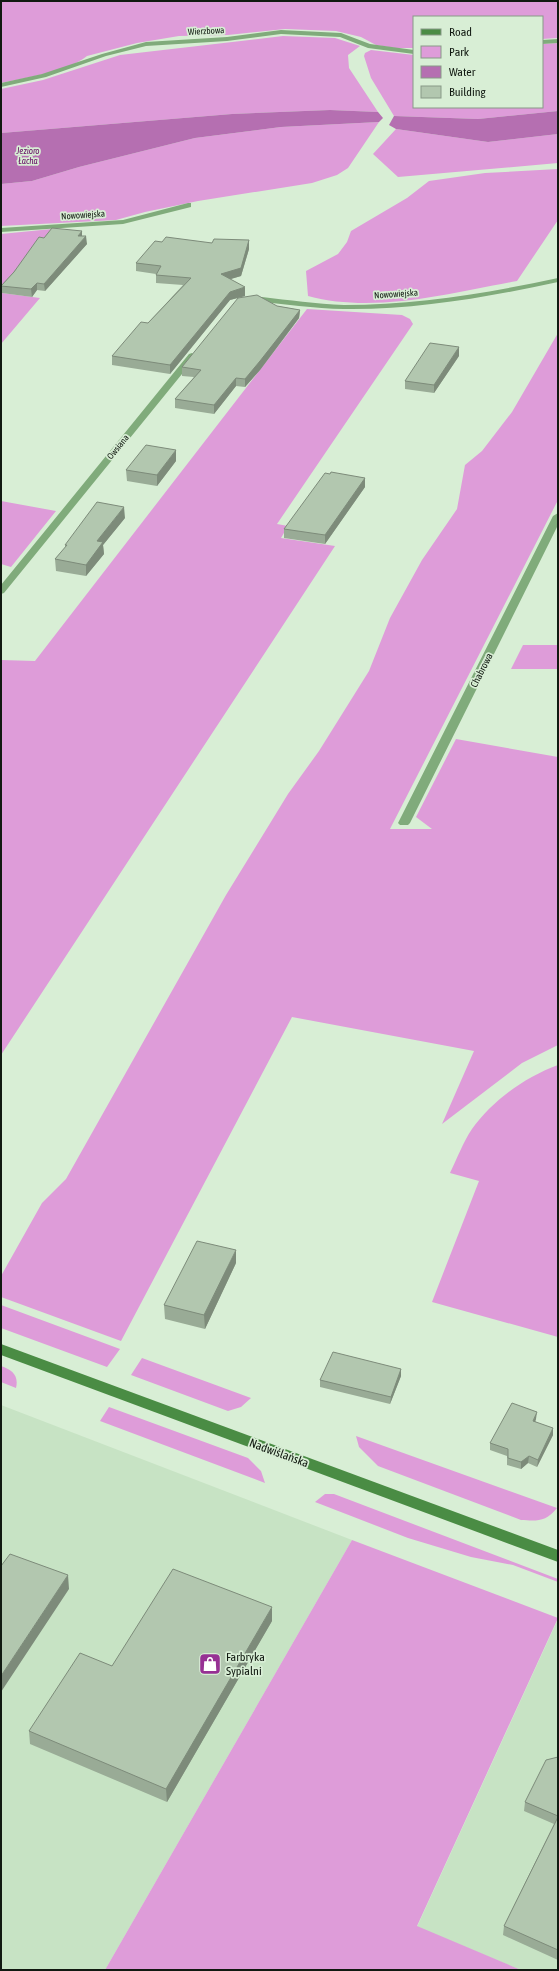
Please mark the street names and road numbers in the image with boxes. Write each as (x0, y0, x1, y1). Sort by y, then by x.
street label: Wierzbowa (188, 25, 224, 37)
street label: Nowowiejska (61, 208, 105, 222)
street label: Nowowiejska (374, 287, 418, 301)
street label: Owsiana (105, 433, 131, 461)
street label: Chabrowa (468, 651, 495, 689)
street label: Nadwiślańska (247, 1436, 311, 1470)

